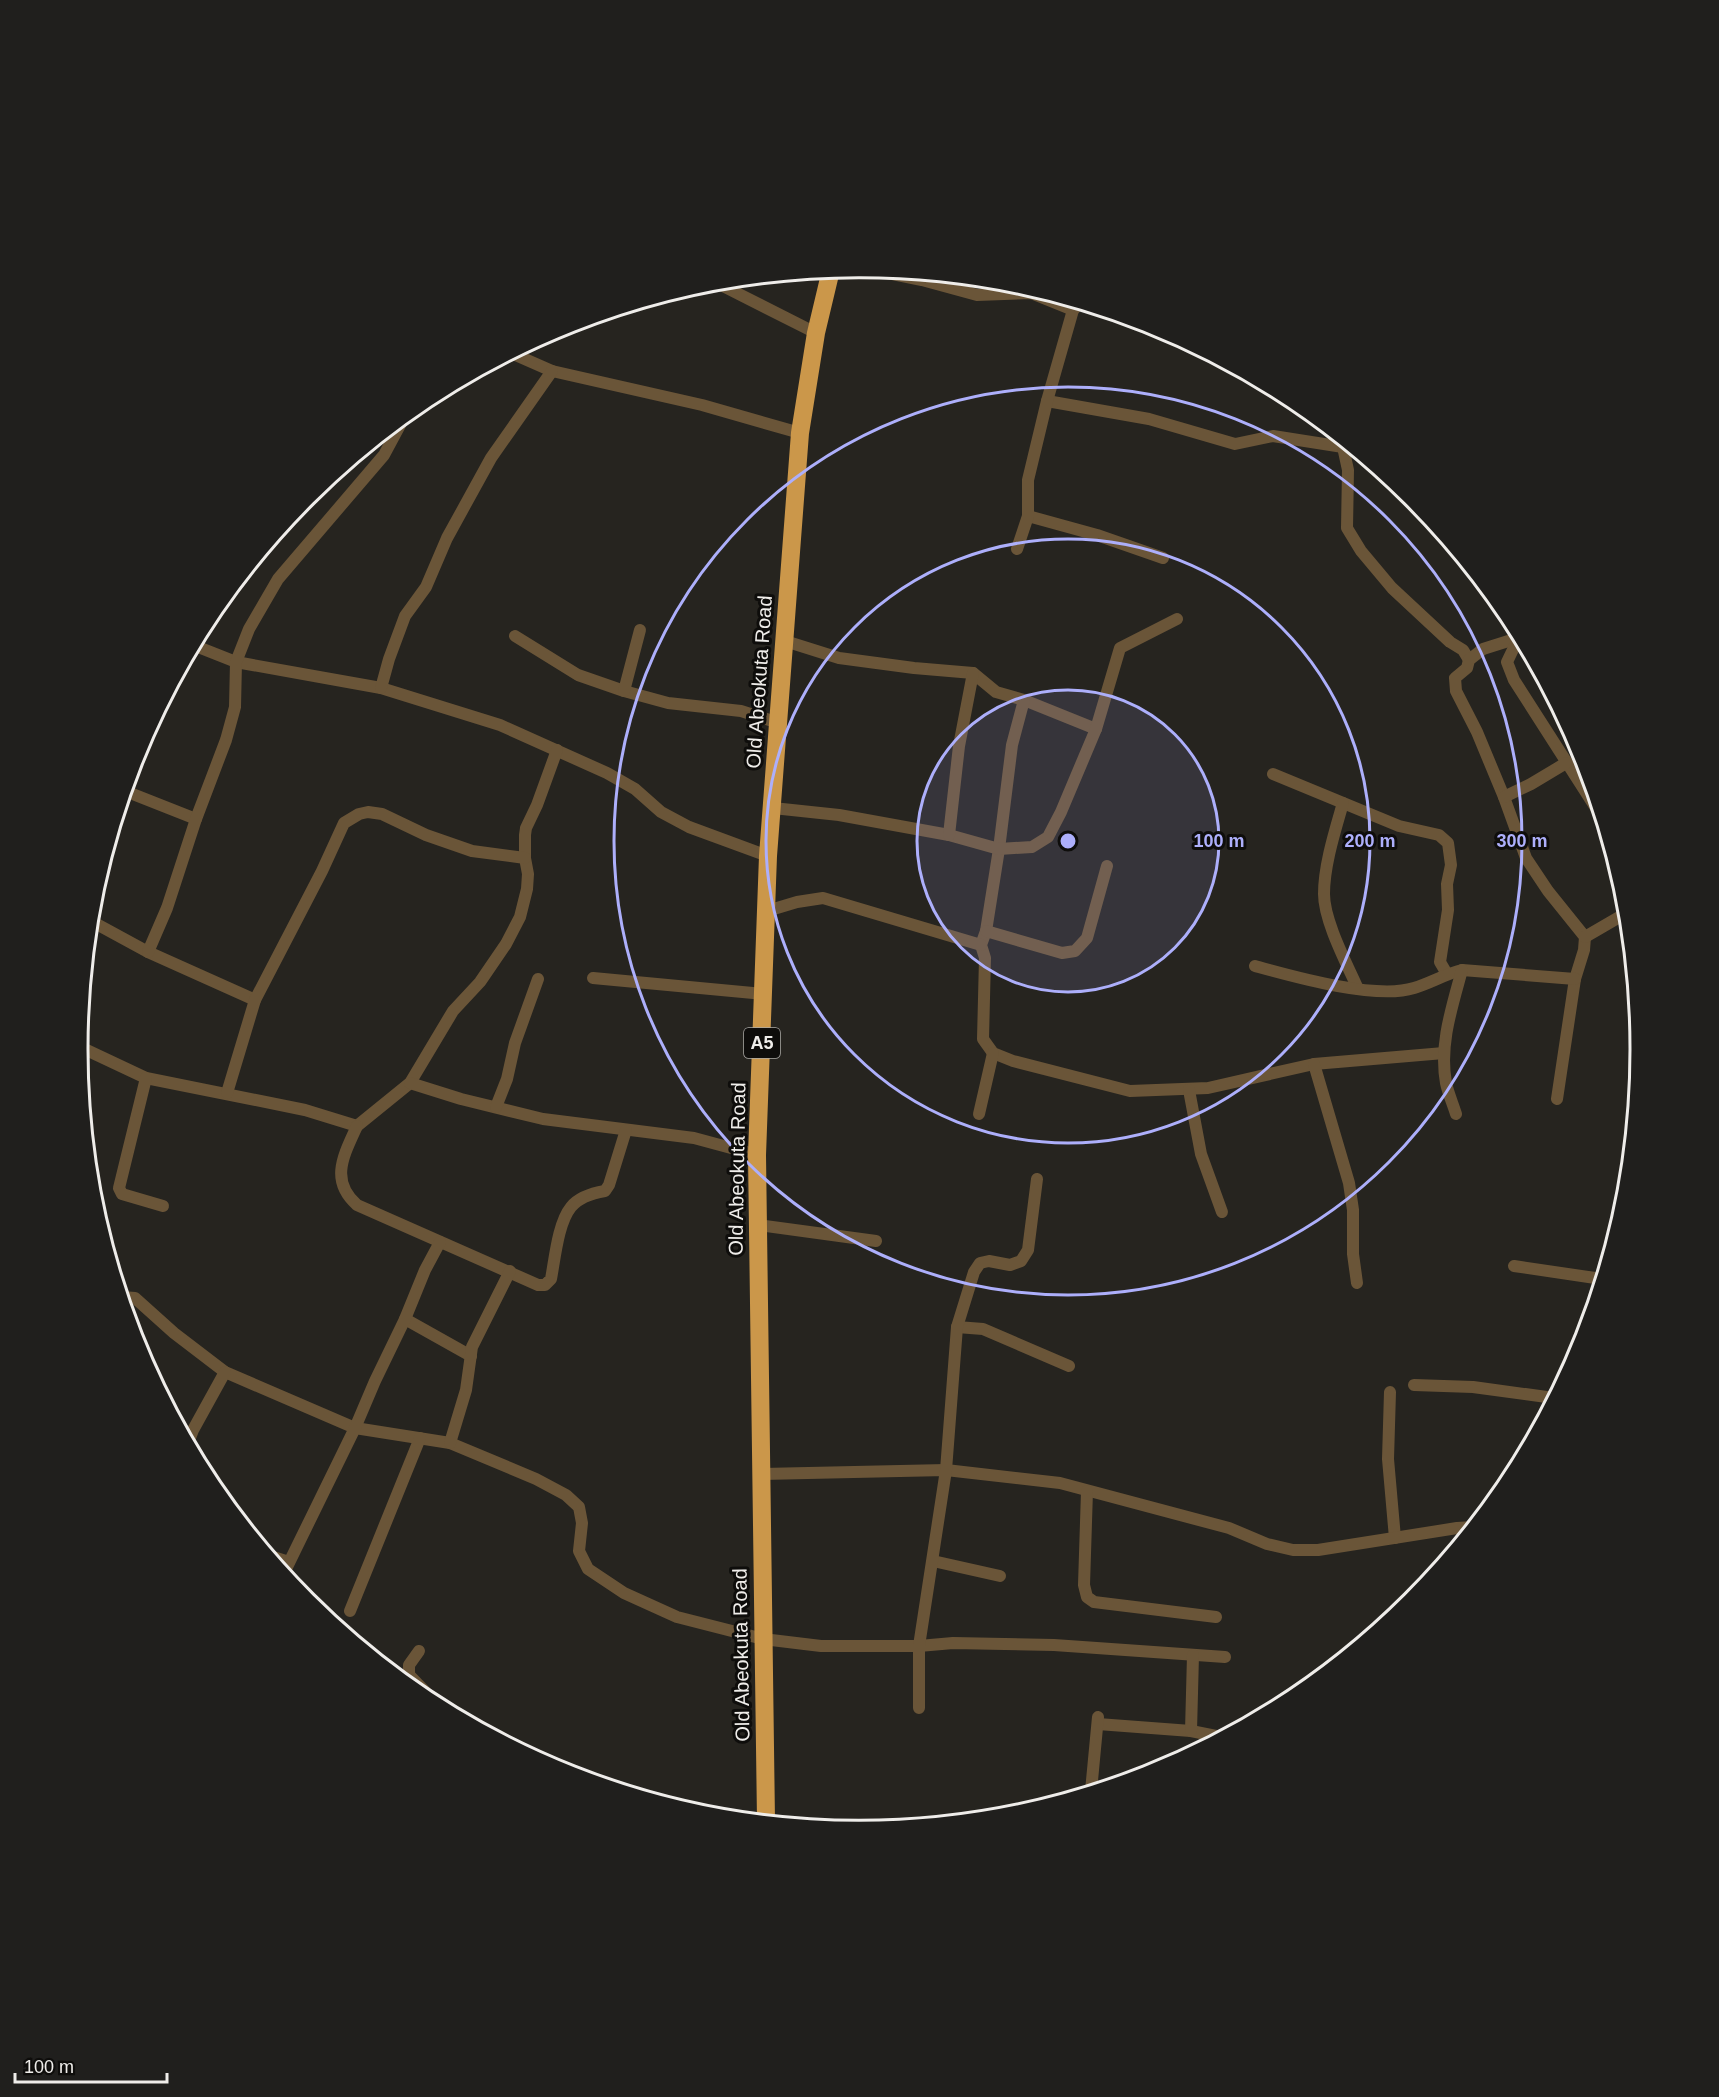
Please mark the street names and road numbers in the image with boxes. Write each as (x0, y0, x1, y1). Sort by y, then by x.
street label: Old Abeokuta Road (742, 595, 776, 769)
road number: A5 (744, 1028, 780, 1058)
street label: Old Abeokuta Road (724, 1082, 750, 1256)
street label: Old Abeokuta Road (728, 1568, 754, 1742)

